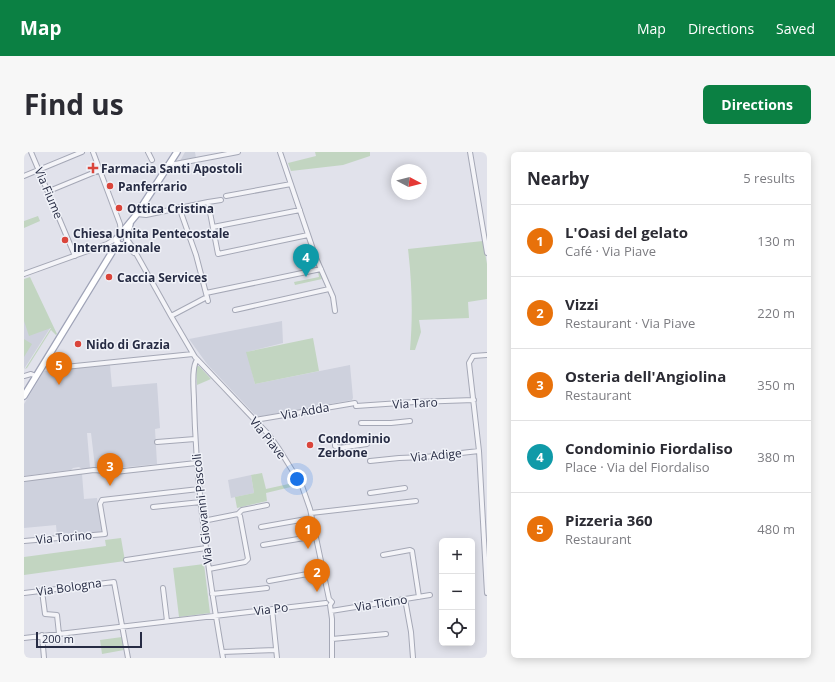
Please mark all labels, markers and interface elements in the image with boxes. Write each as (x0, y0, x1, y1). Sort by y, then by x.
text: Map (20, 15, 61, 41)
text: Map (637, 19, 666, 38)
text: Directions (688, 19, 754, 38)
text: Saved (776, 19, 815, 38)
text: Find us (24, 85, 124, 123)
button: Directions (703, 85, 811, 124)
place label: Farmacia Santi Apostoli (101, 160, 242, 177)
marker: Farmacia Santi Apostoli (88, 163, 98, 173)
north arrow (391, 164, 427, 200)
street label: Via Fiume (31, 165, 68, 222)
text: Nearby (527, 167, 589, 190)
text: 5 results (743, 169, 795, 187)
place label: Panferrario (118, 178, 187, 195)
marker: Panferrario (105, 181, 115, 191)
place label: Ottica Cristina (127, 200, 214, 217)
marker: Ottica Cristina (114, 203, 124, 213)
text: L'Oasi del gelato (565, 222, 688, 242)
place label: Chiesa Unita Pentecostale Internazionale (73, 225, 229, 256)
text: 1 (536, 232, 544, 250)
text: 130 m (757, 232, 795, 250)
marker: Chiesa Unita Pentecostale Internazionale (60, 235, 70, 245)
text: Café · Via Piave (565, 242, 656, 260)
pin: 4 (293, 244, 319, 277)
place label: Caccia Services (117, 269, 207, 286)
marker: Caccia Services (104, 272, 114, 282)
text: Vizzi (565, 294, 599, 314)
text: 2 (536, 304, 544, 322)
text: 220 m (757, 304, 795, 322)
text: Restaurant · Via Piave (565, 314, 695, 332)
place label: Nido di Grazia (86, 336, 170, 353)
marker: Nido di Grazia (73, 339, 83, 349)
pin: 5 (46, 352, 72, 385)
text: Osteria dell'Angiolina (565, 366, 726, 386)
text: 3 (536, 376, 544, 394)
text: 350 m (757, 376, 795, 394)
text: Restaurant (565, 386, 632, 404)
street label: Via Taro (392, 393, 438, 413)
street label: Via Adda (279, 398, 331, 424)
street label: Via Piave (246, 413, 290, 463)
place label: Condominio Zerbone (318, 430, 390, 461)
text: Condominio Fiordaliso (565, 438, 733, 458)
marker: Condominio Zerbone (305, 440, 315, 450)
street label: Via Adige (410, 444, 462, 466)
text: 4 (536, 448, 544, 466)
text: 380 m (757, 448, 795, 466)
pin: 3 (97, 453, 123, 486)
street label: Via Giovanni Pascoli (188, 453, 216, 565)
text: Place · Via del Fiordaliso (565, 458, 709, 476)
your location (287, 469, 307, 489)
text: Pizzeria 360 (565, 510, 653, 530)
pin: 1 (295, 516, 321, 549)
text: 5 (536, 520, 544, 538)
text: 480 m (757, 520, 795, 538)
street label: Via Torino (35, 526, 93, 548)
text: Restaurant (565, 530, 632, 548)
map controls (439, 538, 475, 646)
button: + (439, 538, 475, 574)
pin: 2 (304, 559, 330, 592)
street label: Via Bologna (35, 574, 103, 600)
button: − (439, 574, 475, 610)
street label: Via Ticino (354, 590, 408, 616)
street label: Via Po (253, 598, 289, 620)
button: locate (439, 610, 475, 646)
scale bar (36, 630, 142, 649)
text: 200 m (42, 631, 74, 646)

